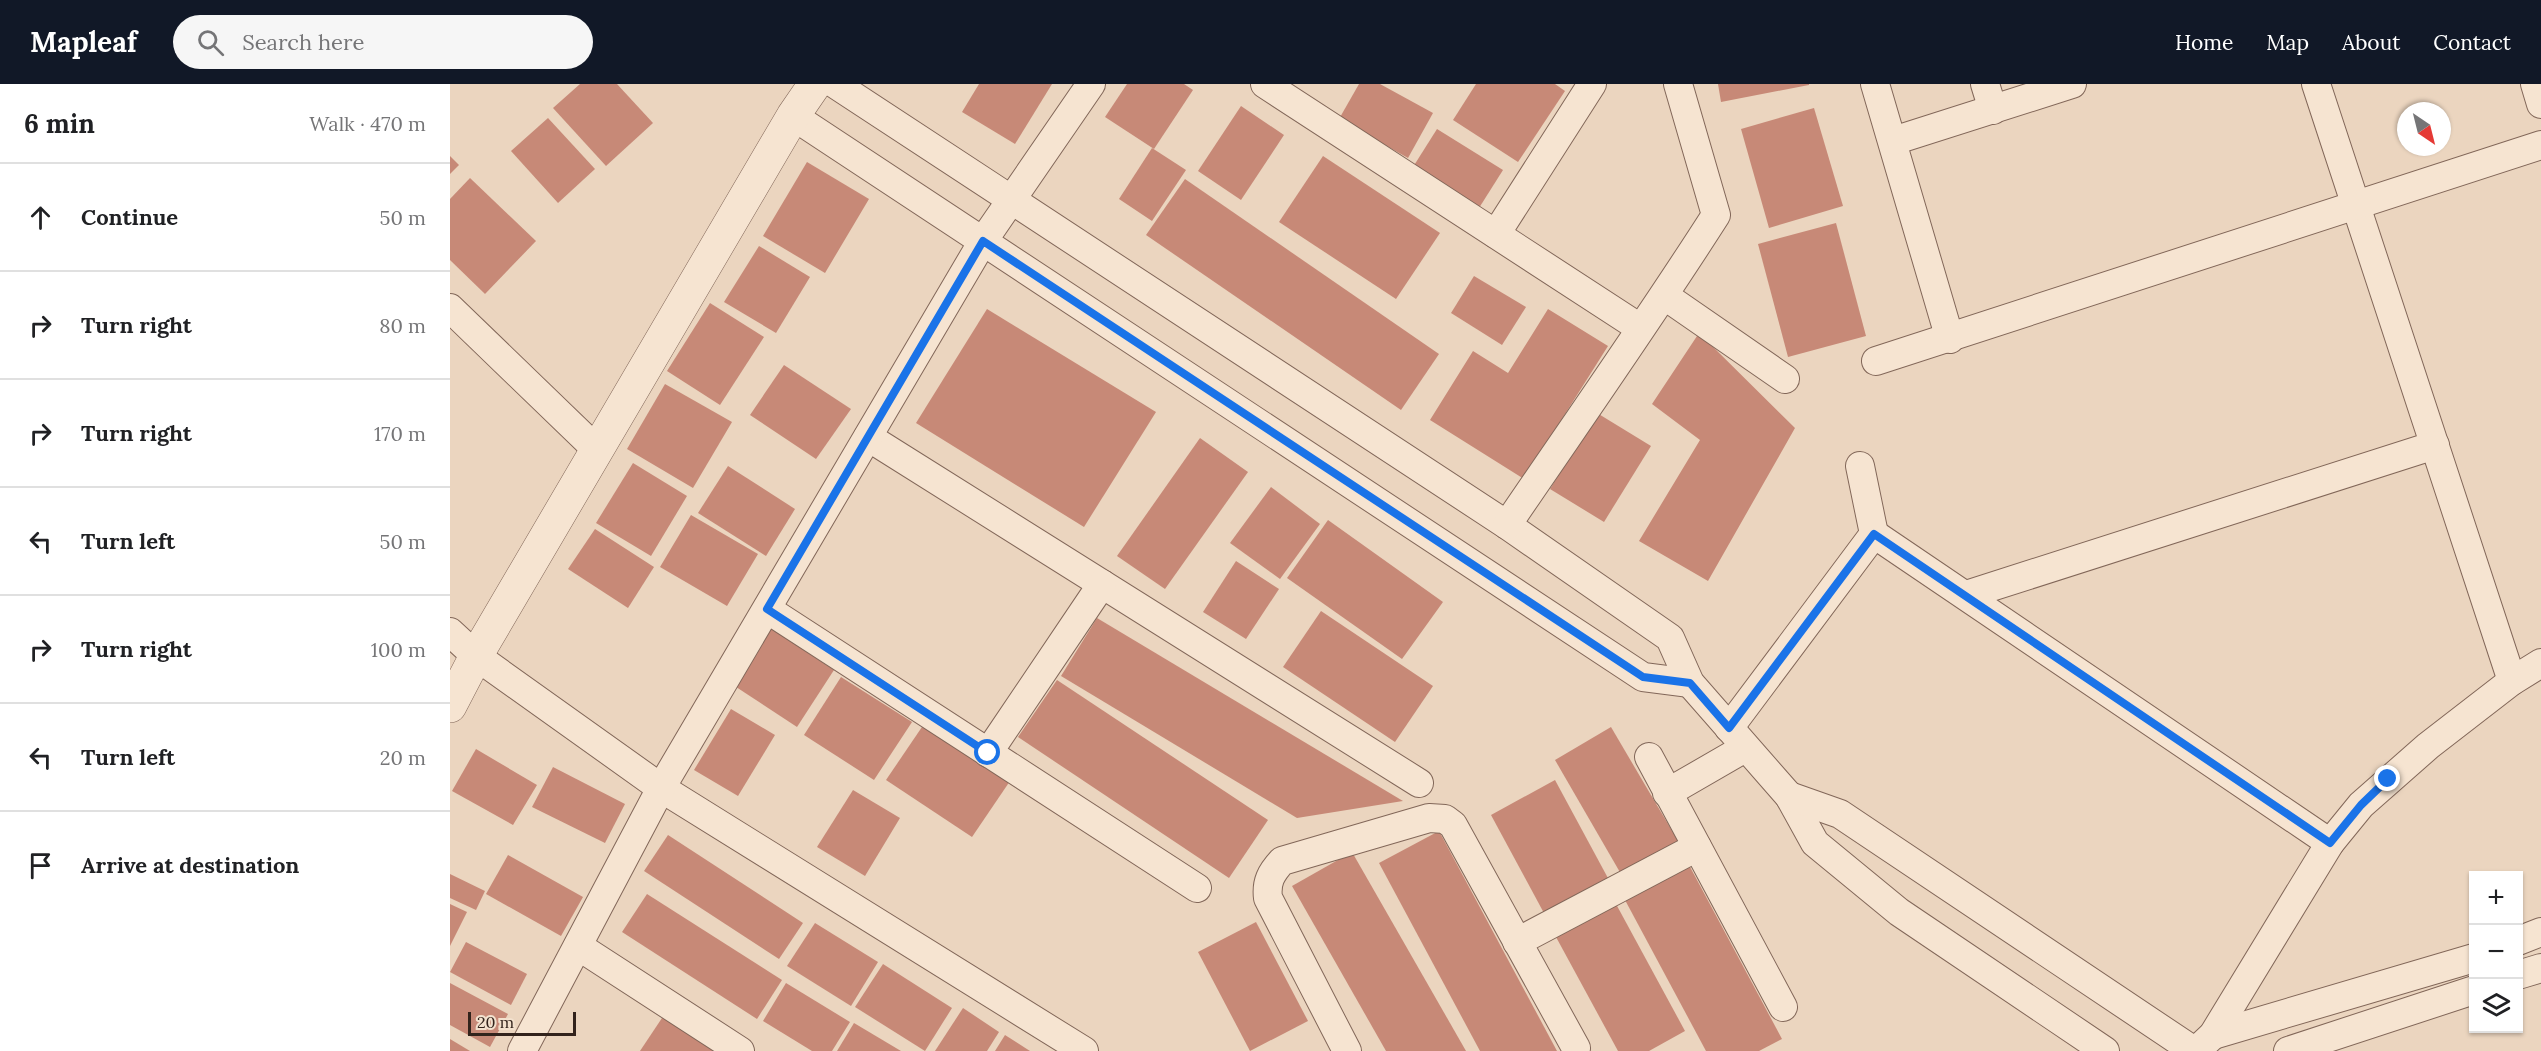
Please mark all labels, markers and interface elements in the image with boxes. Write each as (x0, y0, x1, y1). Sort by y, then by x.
search box (173, 15, 593, 69)
text: Mapleaf (30, 24, 137, 60)
icon: search (194, 26, 227, 59)
text: Search here (242, 28, 364, 56)
text: Home (2175, 29, 2233, 56)
text: Map (2266, 29, 2309, 56)
text: About (2342, 29, 2400, 56)
text: Contact (2433, 29, 2511, 56)
north arrow (2397, 102, 2451, 156)
text: 6 min (24, 107, 95, 140)
text: Walk · 470 m (309, 111, 426, 136)
icon: ahead (24, 201, 57, 234)
text: Continue (81, 203, 178, 231)
text: 50 m (380, 205, 426, 230)
icon: right (24, 309, 57, 342)
text: Turn right (81, 311, 192, 339)
text: 80 m (379, 313, 426, 338)
icon: right (24, 417, 57, 450)
text: Turn right (81, 419, 192, 447)
text: 170 m (374, 421, 426, 446)
icon: left (24, 525, 57, 558)
text: Turn left (81, 527, 175, 555)
text: 50 m (380, 529, 426, 554)
icon: right (24, 633, 57, 666)
text: Turn right (81, 635, 192, 663)
text: 100 m (371, 637, 426, 662)
route start (974, 739, 1000, 765)
icon: left (24, 741, 57, 774)
text: Turn left (81, 743, 175, 771)
text: 20 m (380, 745, 426, 770)
route end (2374, 765, 2400, 791)
icon: arrive (24, 849, 57, 882)
text: Arrive at destination (81, 851, 299, 879)
map controls (2469, 871, 2523, 1033)
button: + (2469, 871, 2523, 925)
button: − (2469, 925, 2523, 979)
button: layers (2469, 979, 2523, 1033)
scale bar (468, 1009, 576, 1036)
text: 20 m (477, 1012, 514, 1032)

